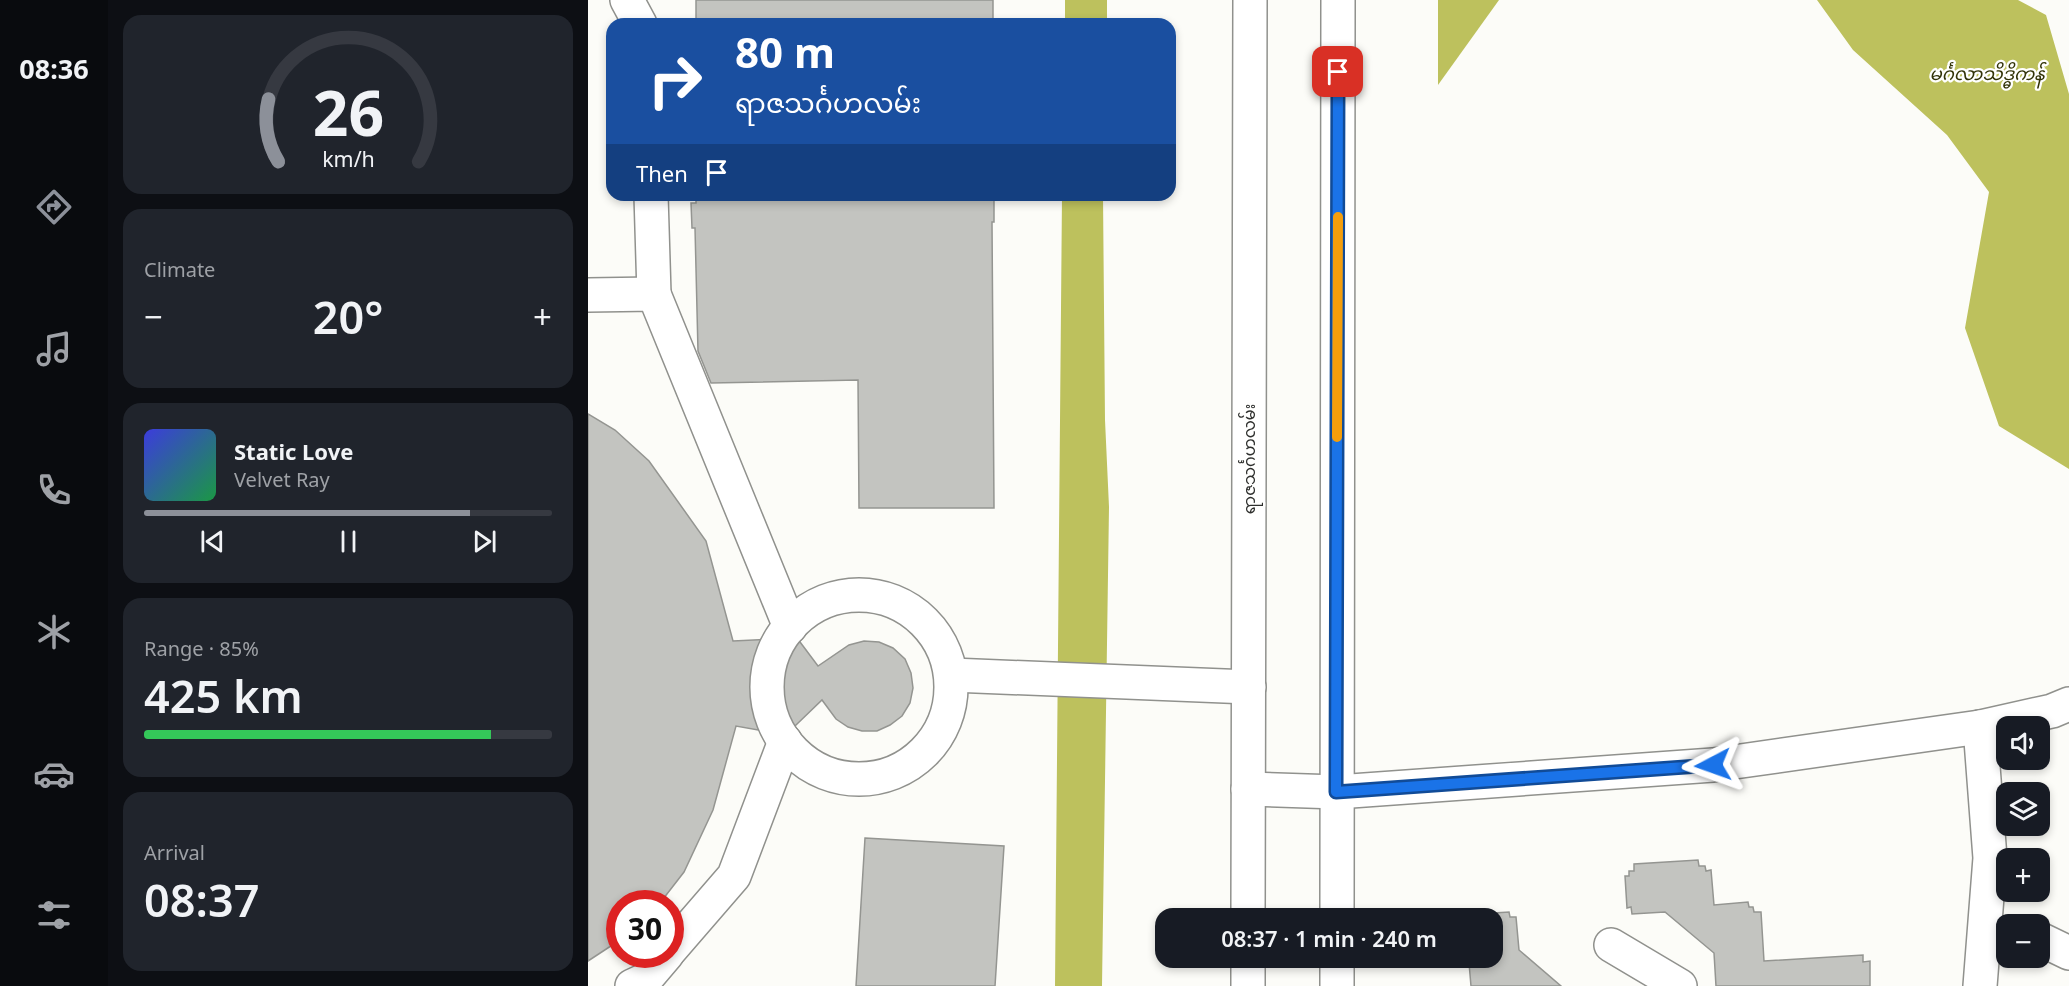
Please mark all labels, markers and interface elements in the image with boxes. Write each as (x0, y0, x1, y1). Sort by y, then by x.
text: 80 m (735, 23, 835, 80)
icon: right (636, 42, 714, 120)
pin (1312, 46, 1363, 97)
text: 08:36 (19, 50, 89, 87)
icon: arrive (1321, 55, 1354, 88)
water label: မင်္ဂလာသိဒ္ဓိကန် (1930, 61, 2047, 89)
text: 26 (312, 69, 384, 154)
text: ရာဇသင်္ဂဟလမ်း (735, 84, 921, 121)
text: km/h (322, 144, 374, 173)
icon: arrive (700, 156, 733, 189)
text: Then (636, 158, 688, 188)
icon: directions (33, 186, 75, 228)
text: Climate (144, 256, 215, 283)
text: 20° (313, 286, 383, 347)
text: − (144, 294, 163, 339)
text: + (533, 294, 552, 339)
icon: music (33, 328, 75, 370)
street label: ရာဇသင်္ဂဟလမ်း (1238, 404, 1263, 514)
text: Static Love (234, 436, 353, 466)
text: Velvet Ray (234, 466, 330, 493)
icon: phone (33, 469, 75, 511)
icon: previous (196, 525, 229, 558)
icon: pause (332, 525, 365, 558)
icon: next (468, 525, 501, 558)
icon: climate (33, 611, 75, 653)
text: Range · 85% (144, 635, 259, 662)
text: 425 km (144, 665, 303, 726)
map controls (1996, 716, 2050, 968)
button: sound (1996, 716, 2050, 770)
position arrow (1681, 733, 1745, 797)
icon: car (33, 753, 75, 795)
button: layers (1996, 782, 2050, 836)
text: Arrival (144, 839, 205, 866)
button: + (1996, 848, 2050, 902)
text: 08:37 (144, 869, 259, 930)
speed limit sign: 30 (606, 890, 684, 968)
icon: filters (33, 894, 75, 936)
button: − (1996, 914, 2050, 968)
text: 08:37 · 1 min · 240 m (1221, 923, 1437, 953)

